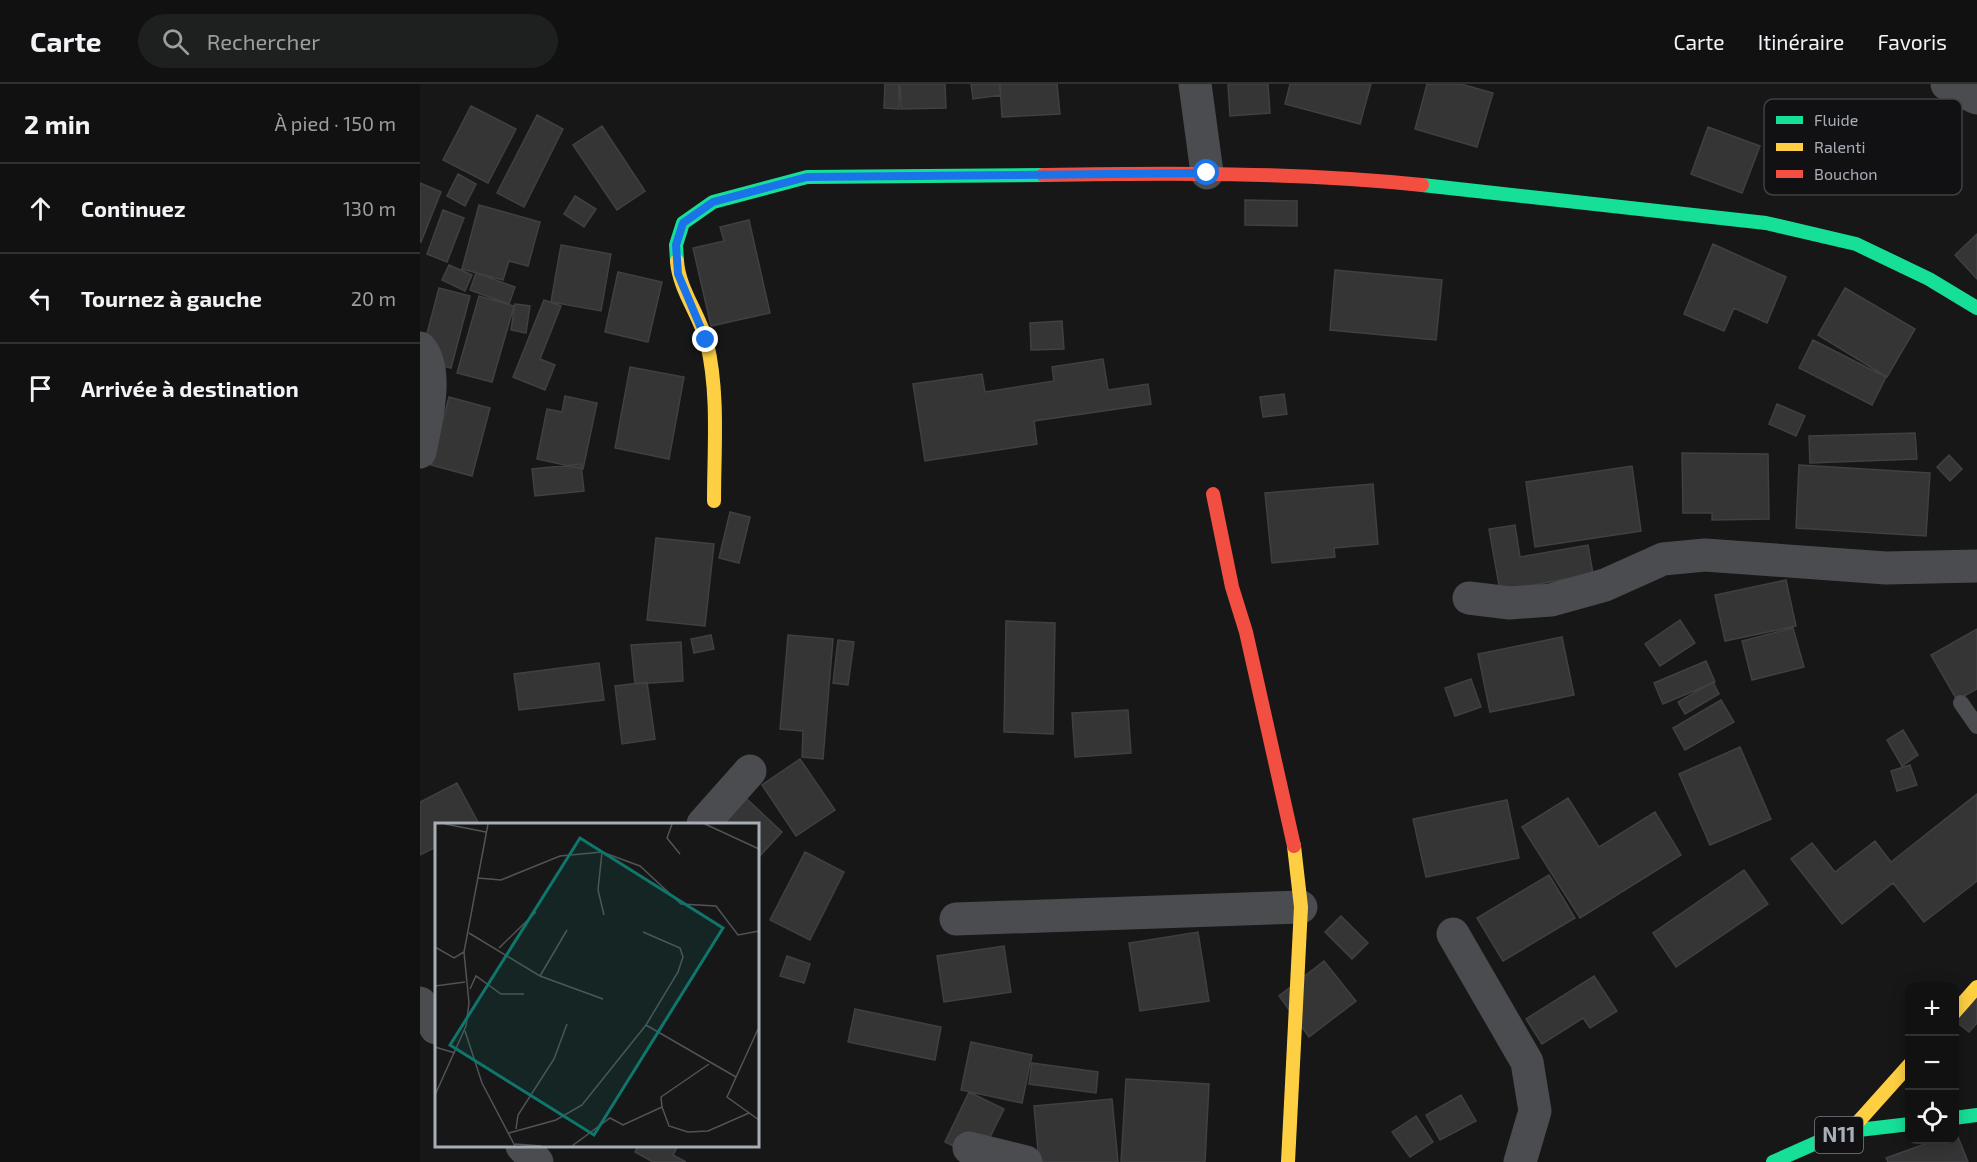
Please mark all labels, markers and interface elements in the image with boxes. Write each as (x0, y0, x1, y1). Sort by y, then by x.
search box (138, 14, 558, 68)
text: Carte (30, 24, 102, 58)
icon: search (159, 25, 192, 58)
text: Rechercher (207, 28, 320, 54)
text: Carte (1673, 29, 1725, 54)
text: Itinéraire (1758, 29, 1844, 54)
text: Favoris (1877, 29, 1947, 54)
legend (1764, 99, 1962, 195)
text: 2 min (24, 108, 90, 139)
text: Fluide (1814, 110, 1858, 129)
text: À pied · 150 m (274, 111, 396, 135)
text: Ralenti (1814, 137, 1865, 156)
route start (1193, 159, 1219, 185)
text: Bouchon (1814, 164, 1878, 183)
icon: ahead (24, 192, 57, 225)
text: Continuez (81, 195, 185, 221)
text: 130 m (343, 196, 396, 220)
icon: left (24, 282, 57, 315)
text: Tournez à gauche (81, 285, 262, 311)
text: 20 m (351, 286, 396, 310)
route end (692, 326, 718, 352)
icon: arrive (24, 372, 57, 405)
text: Arrivée à destination (81, 375, 299, 401)
inset map (435, 823, 759, 1147)
map controls (1905, 982, 1959, 1144)
button: + (1905, 982, 1959, 1036)
button: − (1905, 1036, 1959, 1090)
button: locate (1905, 1090, 1959, 1144)
road number: N11 (1815, 1117, 1863, 1153)

